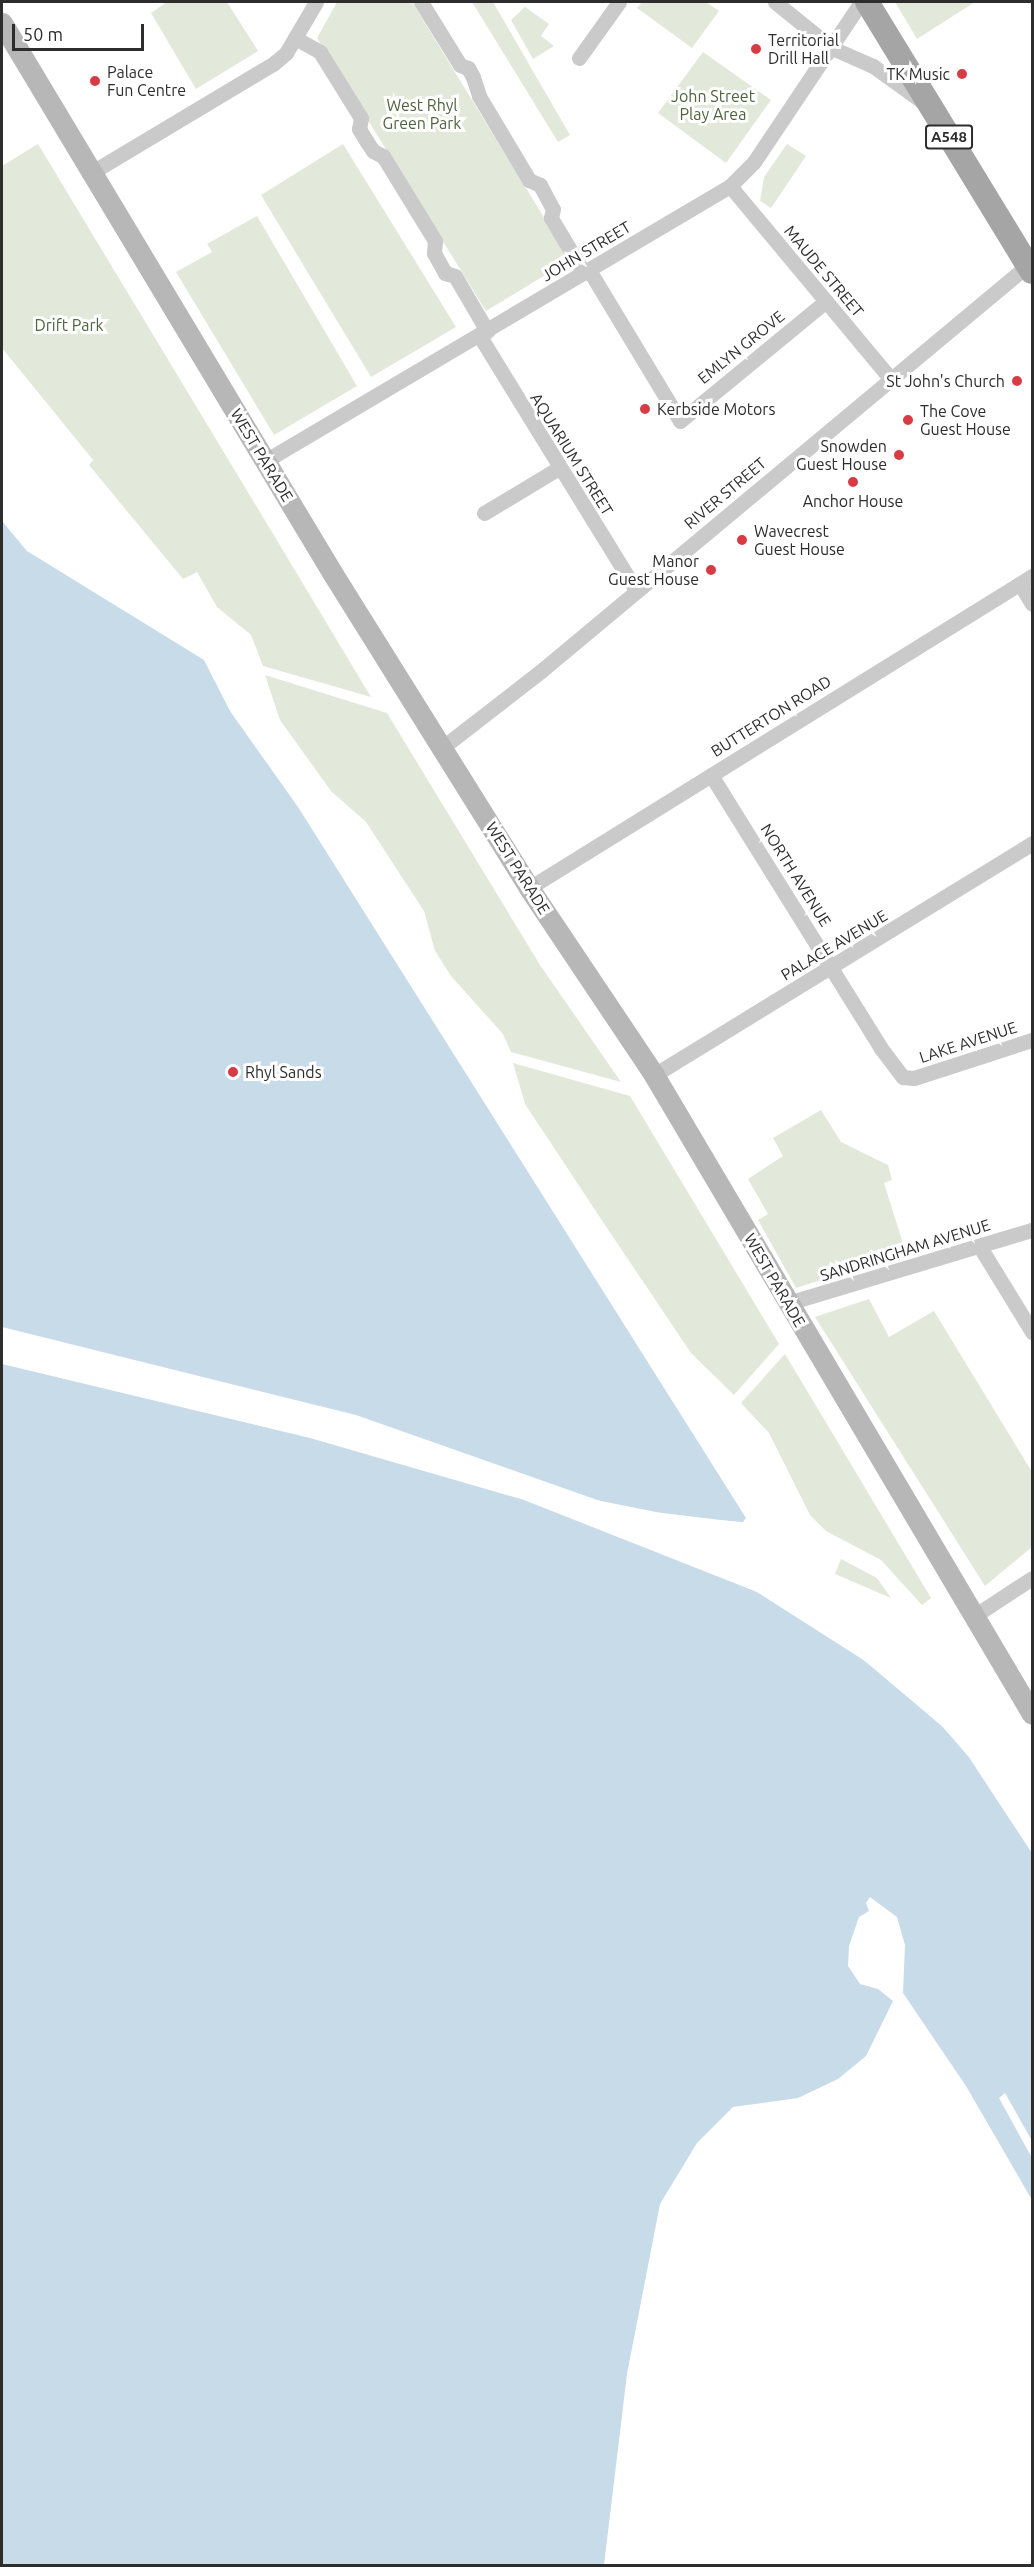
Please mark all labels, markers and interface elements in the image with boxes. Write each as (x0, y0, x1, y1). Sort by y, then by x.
scale bar (15, 12, 147, 50)
text: 50 m (23, 24, 63, 44)
place label: Territorial Drill Hall (768, 30, 839, 68)
marker: Territorial Drill Hall (749, 42, 763, 56)
place label: Palace Fun Centre (107, 62, 186, 100)
place label: TK Music (886, 64, 950, 84)
marker: TK Music (955, 67, 969, 81)
marker: Palace Fun Centre (88, 74, 102, 88)
park label: John Street Play Area (671, 86, 755, 124)
park label: West Rhyl Green Park (383, 95, 461, 133)
road number: A548 (925, 125, 973, 149)
street label: JOHN STREET (538, 217, 634, 285)
street label: MAUDE STREET (780, 221, 868, 321)
street label: EMLYN GROVE (694, 306, 788, 388)
park label: Drift Park (34, 315, 104, 335)
place label: St John's Church (886, 371, 1005, 391)
marker: St John's Church (1010, 374, 1024, 388)
street label: AQUARIUM STREET (527, 389, 617, 519)
place label: Kerbside Motors (657, 399, 775, 419)
place label: The Cove Guest House (920, 401, 1011, 439)
marker: Kerbside Motors (638, 402, 652, 416)
street label: WEST PARADE (227, 405, 297, 505)
marker: The Cove Guest House (901, 413, 915, 427)
place label: Snowden Guest House (796, 436, 887, 474)
marker: Snowden Guest House (892, 448, 906, 462)
street label: RIVER STREET (680, 453, 770, 533)
marker: Anchor House (846, 475, 860, 489)
place label: Anchor House (803, 491, 903, 511)
place label: Wavecrest Guest House (754, 521, 845, 559)
marker: Wavecrest Guest House (735, 533, 749, 547)
place label: Manor Guest House (608, 551, 699, 589)
marker: Manor Guest House (704, 563, 718, 577)
street label: BUTTERTON ROAD (707, 671, 835, 761)
street label: WEST PARADE (482, 818, 554, 918)
street label: NORTH AVENUE (757, 820, 835, 930)
street label: PALACE AVENUE (777, 906, 891, 984)
street label: LAKE AVENUE (917, 1017, 1019, 1067)
place label: Rhyl Sands (245, 1062, 322, 1082)
marker: Rhyl Sands (226, 1065, 240, 1079)
street label: SANDRINGHAM AVENUE (818, 1215, 992, 1285)
street label: WEST PARADE (740, 1230, 810, 1330)

